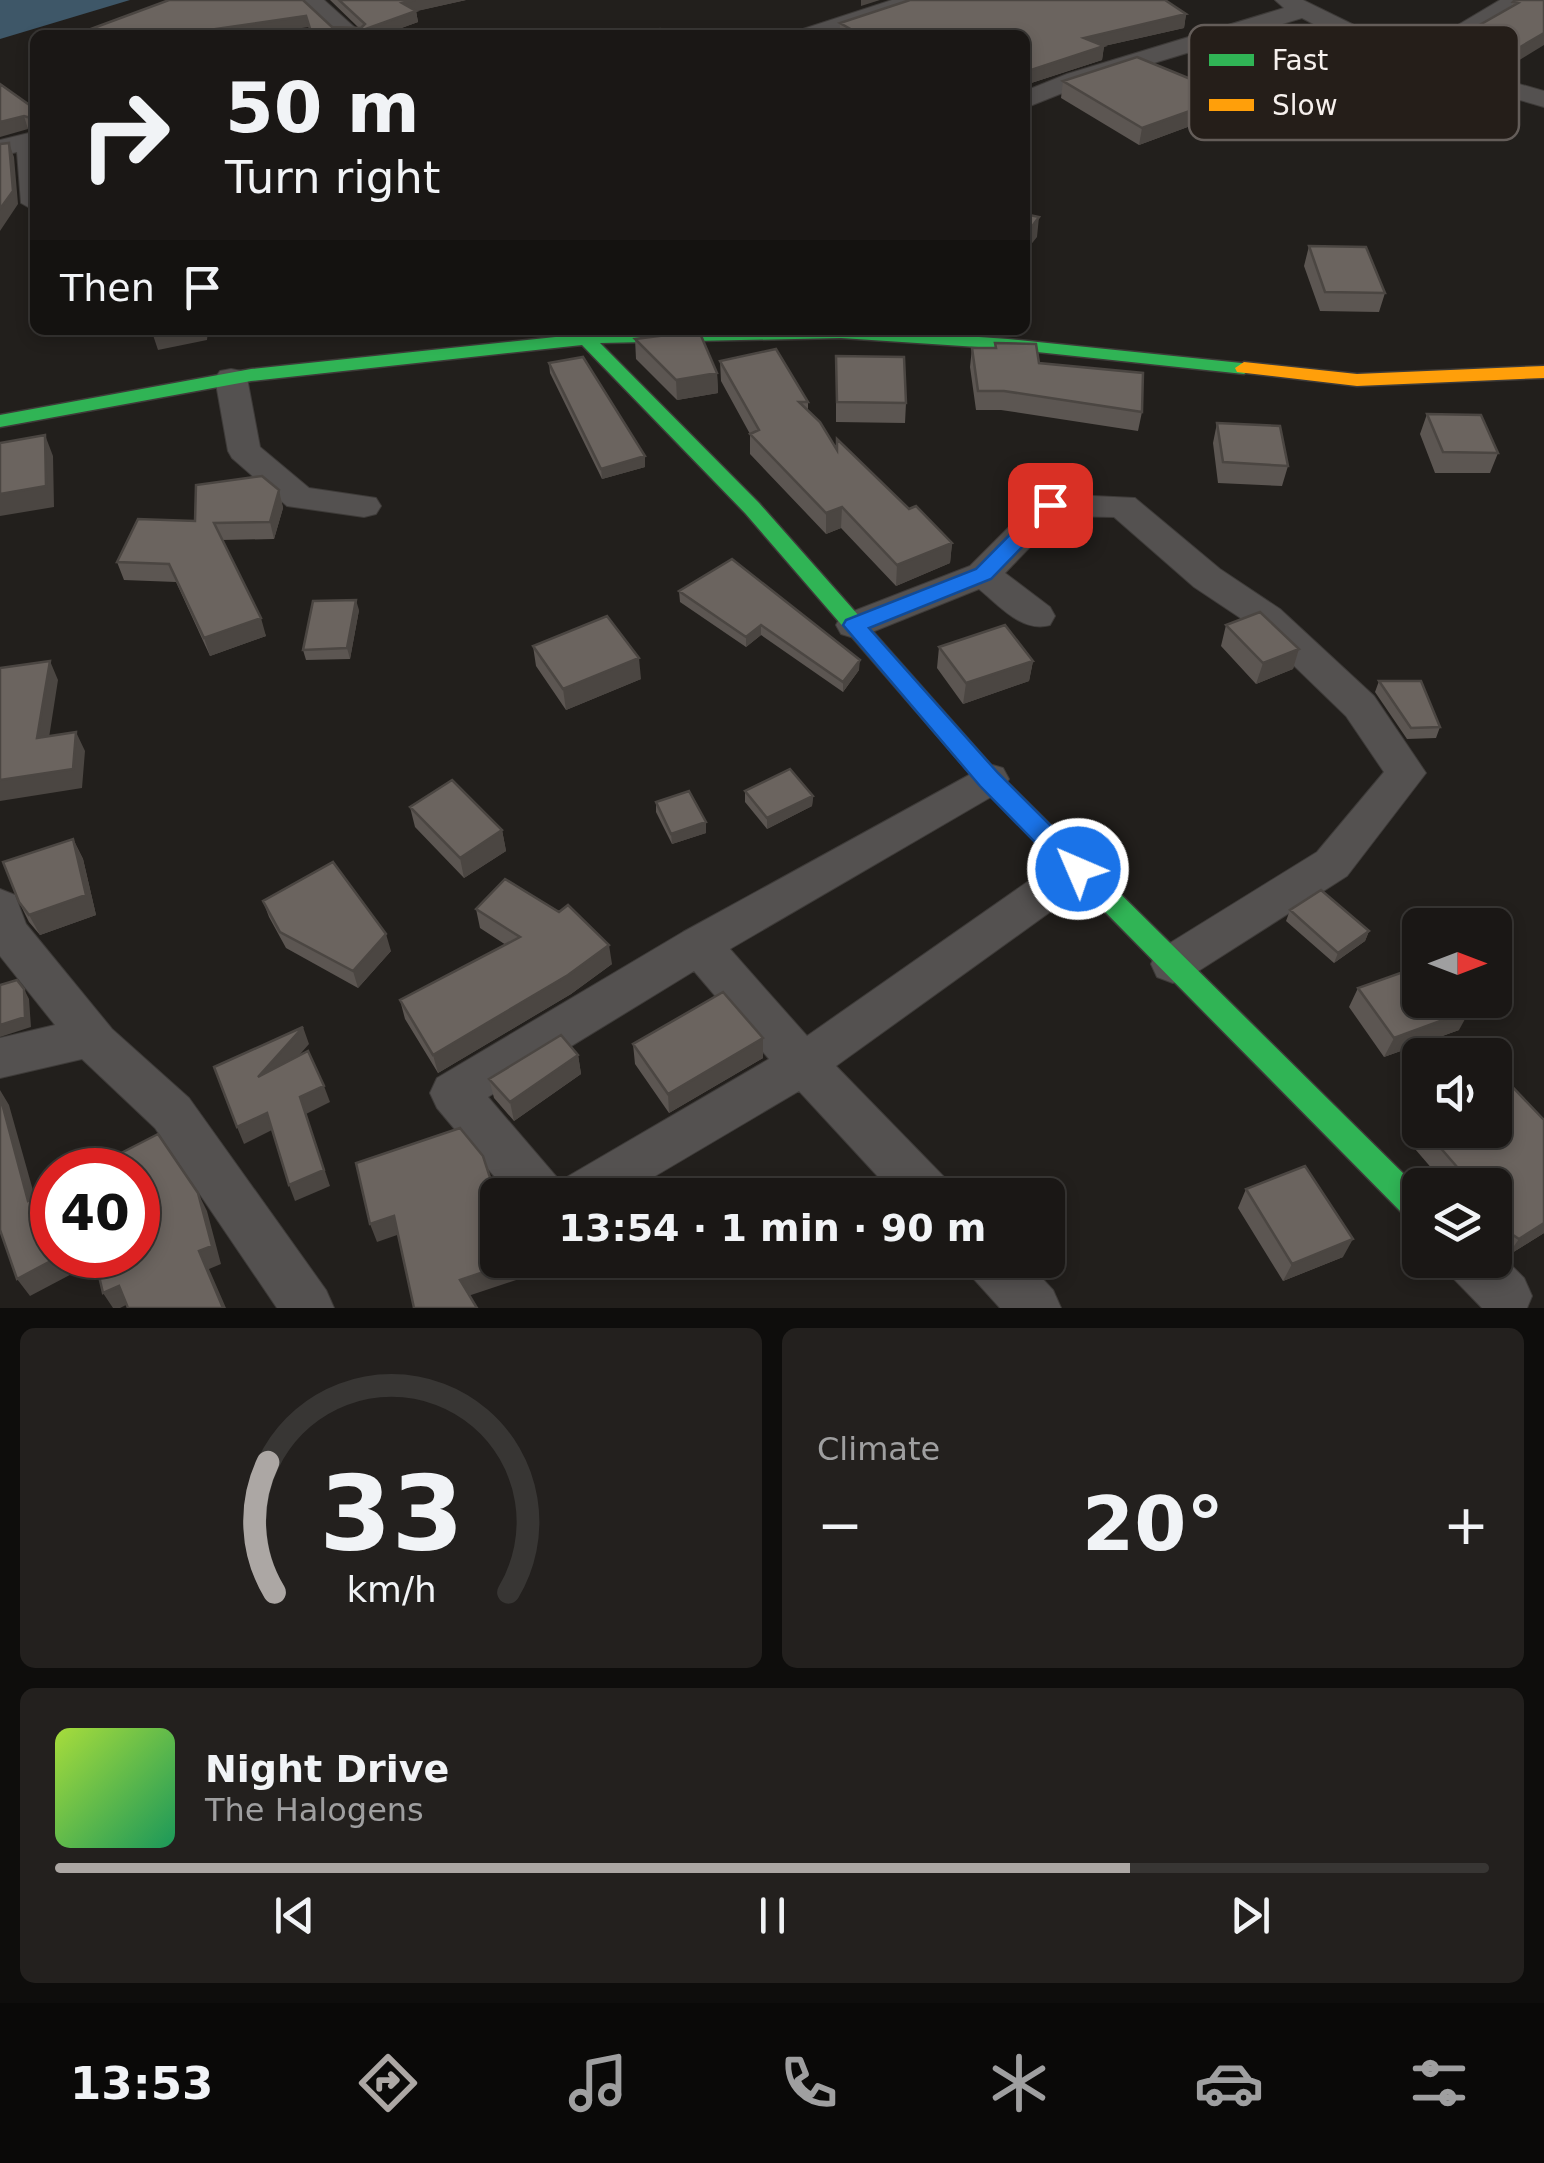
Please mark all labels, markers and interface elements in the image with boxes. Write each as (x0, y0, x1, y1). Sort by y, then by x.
legend (1189, 25, 1519, 140)
text: Fast (1272, 44, 1328, 77)
text: 50 m (225, 67, 420, 149)
icon: right (60, 70, 190, 200)
text: Slow (1272, 89, 1338, 122)
text: Turn right (225, 151, 440, 204)
icon: arrive (175, 260, 230, 315)
text: Then (60, 266, 155, 310)
pin (1008, 463, 1093, 548)
icon: arrive (1023, 478, 1078, 533)
position arrow (1026, 817, 1130, 921)
north arrow (1402, 908, 1512, 1018)
map controls (1402, 908, 1512, 1278)
button: sound (1402, 1038, 1512, 1148)
speed limit sign: 40 (30, 1148, 160, 1278)
button: layers (1402, 1168, 1512, 1278)
text: 13:54 · 1 min · 90 m (559, 1206, 986, 1250)
text: Climate (817, 1430, 940, 1468)
text: 33 (319, 1453, 463, 1575)
text: 20° (1082, 1480, 1224, 1568)
text: − (817, 1493, 863, 1557)
text: + (1443, 1493, 1489, 1557)
text: km/h (346, 1569, 436, 1610)
text: Night Drive (205, 1747, 449, 1791)
text: The Halogens (205, 1791, 424, 1829)
icon: previous (267, 1888, 322, 1943)
icon: pause (745, 1888, 800, 1943)
icon: next (1223, 1888, 1278, 1943)
icon: directions (353, 2048, 423, 2118)
icon: music (563, 2048, 633, 2118)
icon: phone (774, 2048, 844, 2118)
icon: climate (984, 2048, 1054, 2118)
icon: car (1194, 2048, 1264, 2118)
icon: filters (1404, 2048, 1474, 2118)
text: 13:53 (70, 2057, 213, 2110)

